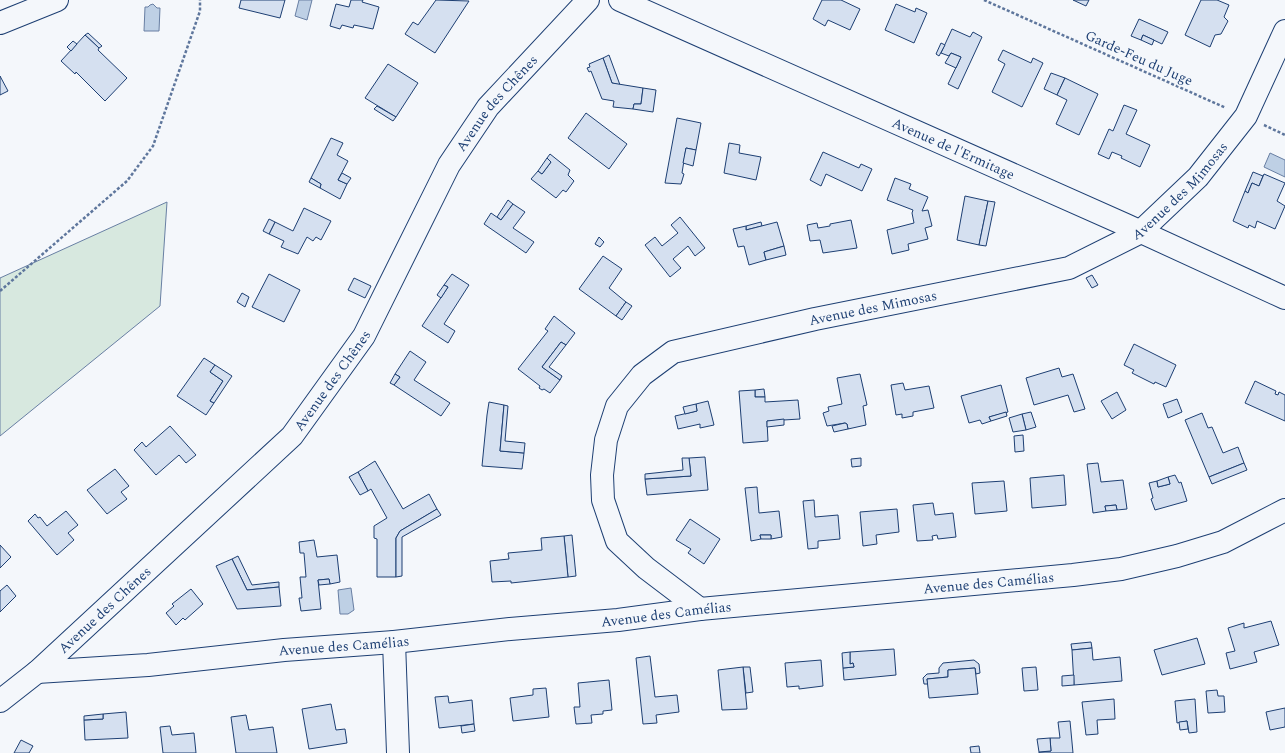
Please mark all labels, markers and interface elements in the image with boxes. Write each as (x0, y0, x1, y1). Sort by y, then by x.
street label: Garde-Feu du Juge (1082, 25, 1196, 91)
street label: Avenue des Chênes (451, 50, 542, 156)
street label: Avenue de l'Ermitage (889, 112, 1019, 185)
street label: Avenue des Mimosas (1129, 137, 1233, 245)
street label: Avenue des Mimosas (807, 284, 939, 331)
street label: Avenue des Chênes (288, 327, 376, 435)
street label: Avenue des Chênes (53, 561, 156, 658)
street label: Avenue des Camélias (922, 566, 1055, 599)
street label: Avenue des Camélias (600, 596, 732, 632)
street label: Avenue des Camélias (277, 630, 410, 661)

